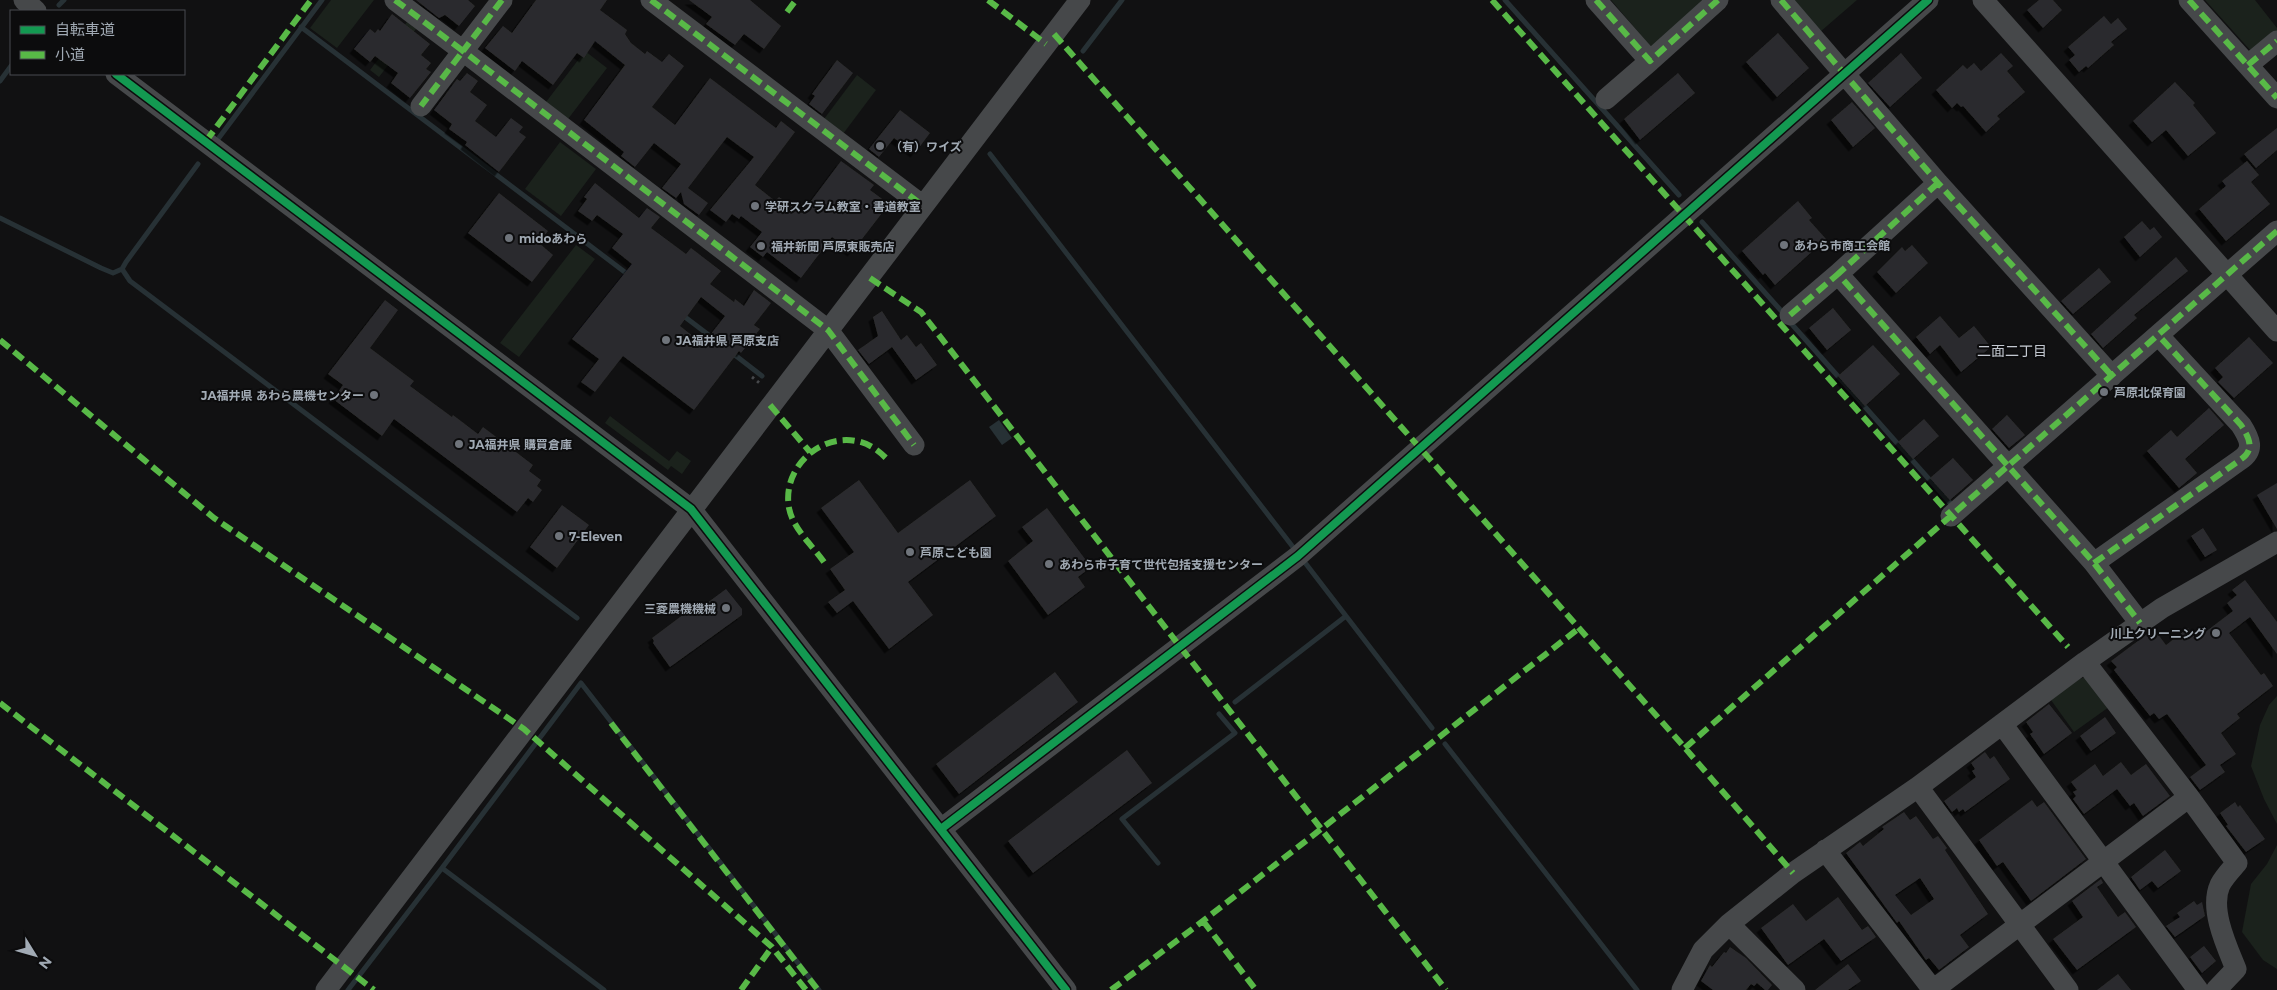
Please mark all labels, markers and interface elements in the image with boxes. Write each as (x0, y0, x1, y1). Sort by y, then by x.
legend (10, 10, 185, 75)
text: 自転車道 (55, 20, 115, 39)
text: 小道 (55, 45, 85, 64)
place label: （有）ワイズ (890, 139, 962, 154)
marker: （有）ワイズ (874, 140, 886, 152)
place label: 学研スクラム教室・書道教室 (765, 199, 921, 214)
marker: 学研スクラム教室・書道教室 (749, 200, 761, 212)
place label: midoあわら (519, 231, 587, 246)
marker: midoあわら (503, 232, 515, 244)
place label: あわら市商工会館 (1794, 238, 1890, 253)
place label: 福井新聞 芦原東販売店 (771, 239, 894, 254)
marker: あわら市商工会館 (1778, 239, 1790, 251)
marker: 福井新聞 芦原東販売店 (755, 240, 767, 252)
place label: JA福井県 芦原支店 (675, 333, 779, 348)
marker: JA福井県 芦原支店 (660, 334, 672, 346)
district label: 二面二丁目 (1977, 342, 2047, 360)
place label: 芦原北保育園 (2114, 385, 2186, 400)
marker: 芦原北保育園 (2098, 386, 2110, 398)
place label: JA福井県 あわら農機センター (200, 388, 364, 403)
marker: JA福井県 あわら農機センター (368, 389, 380, 401)
place label: JA福井県 購買倉庫 (468, 437, 572, 452)
marker: JA福井県 購買倉庫 (453, 438, 465, 450)
place label: 7-Eleven (569, 529, 622, 544)
marker: 7-Eleven (553, 530, 565, 542)
place label: 芦原こども園 (920, 545, 992, 560)
marker: 芦原こども園 (904, 546, 916, 558)
place label: あわら市子育て世代包括支援センター (1059, 557, 1263, 572)
marker: あわら市子育て世代包括支援センター (1043, 558, 1055, 570)
place label: 三菱農機機械 (644, 601, 716, 616)
marker: 三菱農機機械 (720, 602, 732, 614)
place label: 川上クリーニング (2110, 626, 2206, 641)
marker: 川上クリーニング (2210, 627, 2222, 639)
north arrow (10, 930, 60, 980)
text: N (35, 953, 56, 973)

